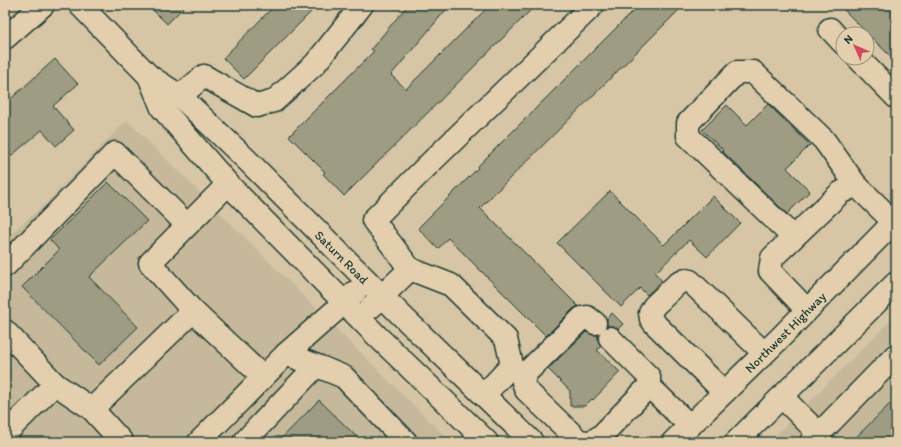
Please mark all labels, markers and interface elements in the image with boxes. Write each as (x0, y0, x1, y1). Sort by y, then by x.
north arrow (835, 26, 875, 66)
text: N (841, 32, 856, 47)
street label: Saturn Road (312, 227, 372, 287)
street label: Northwest Highway (742, 289, 829, 376)

